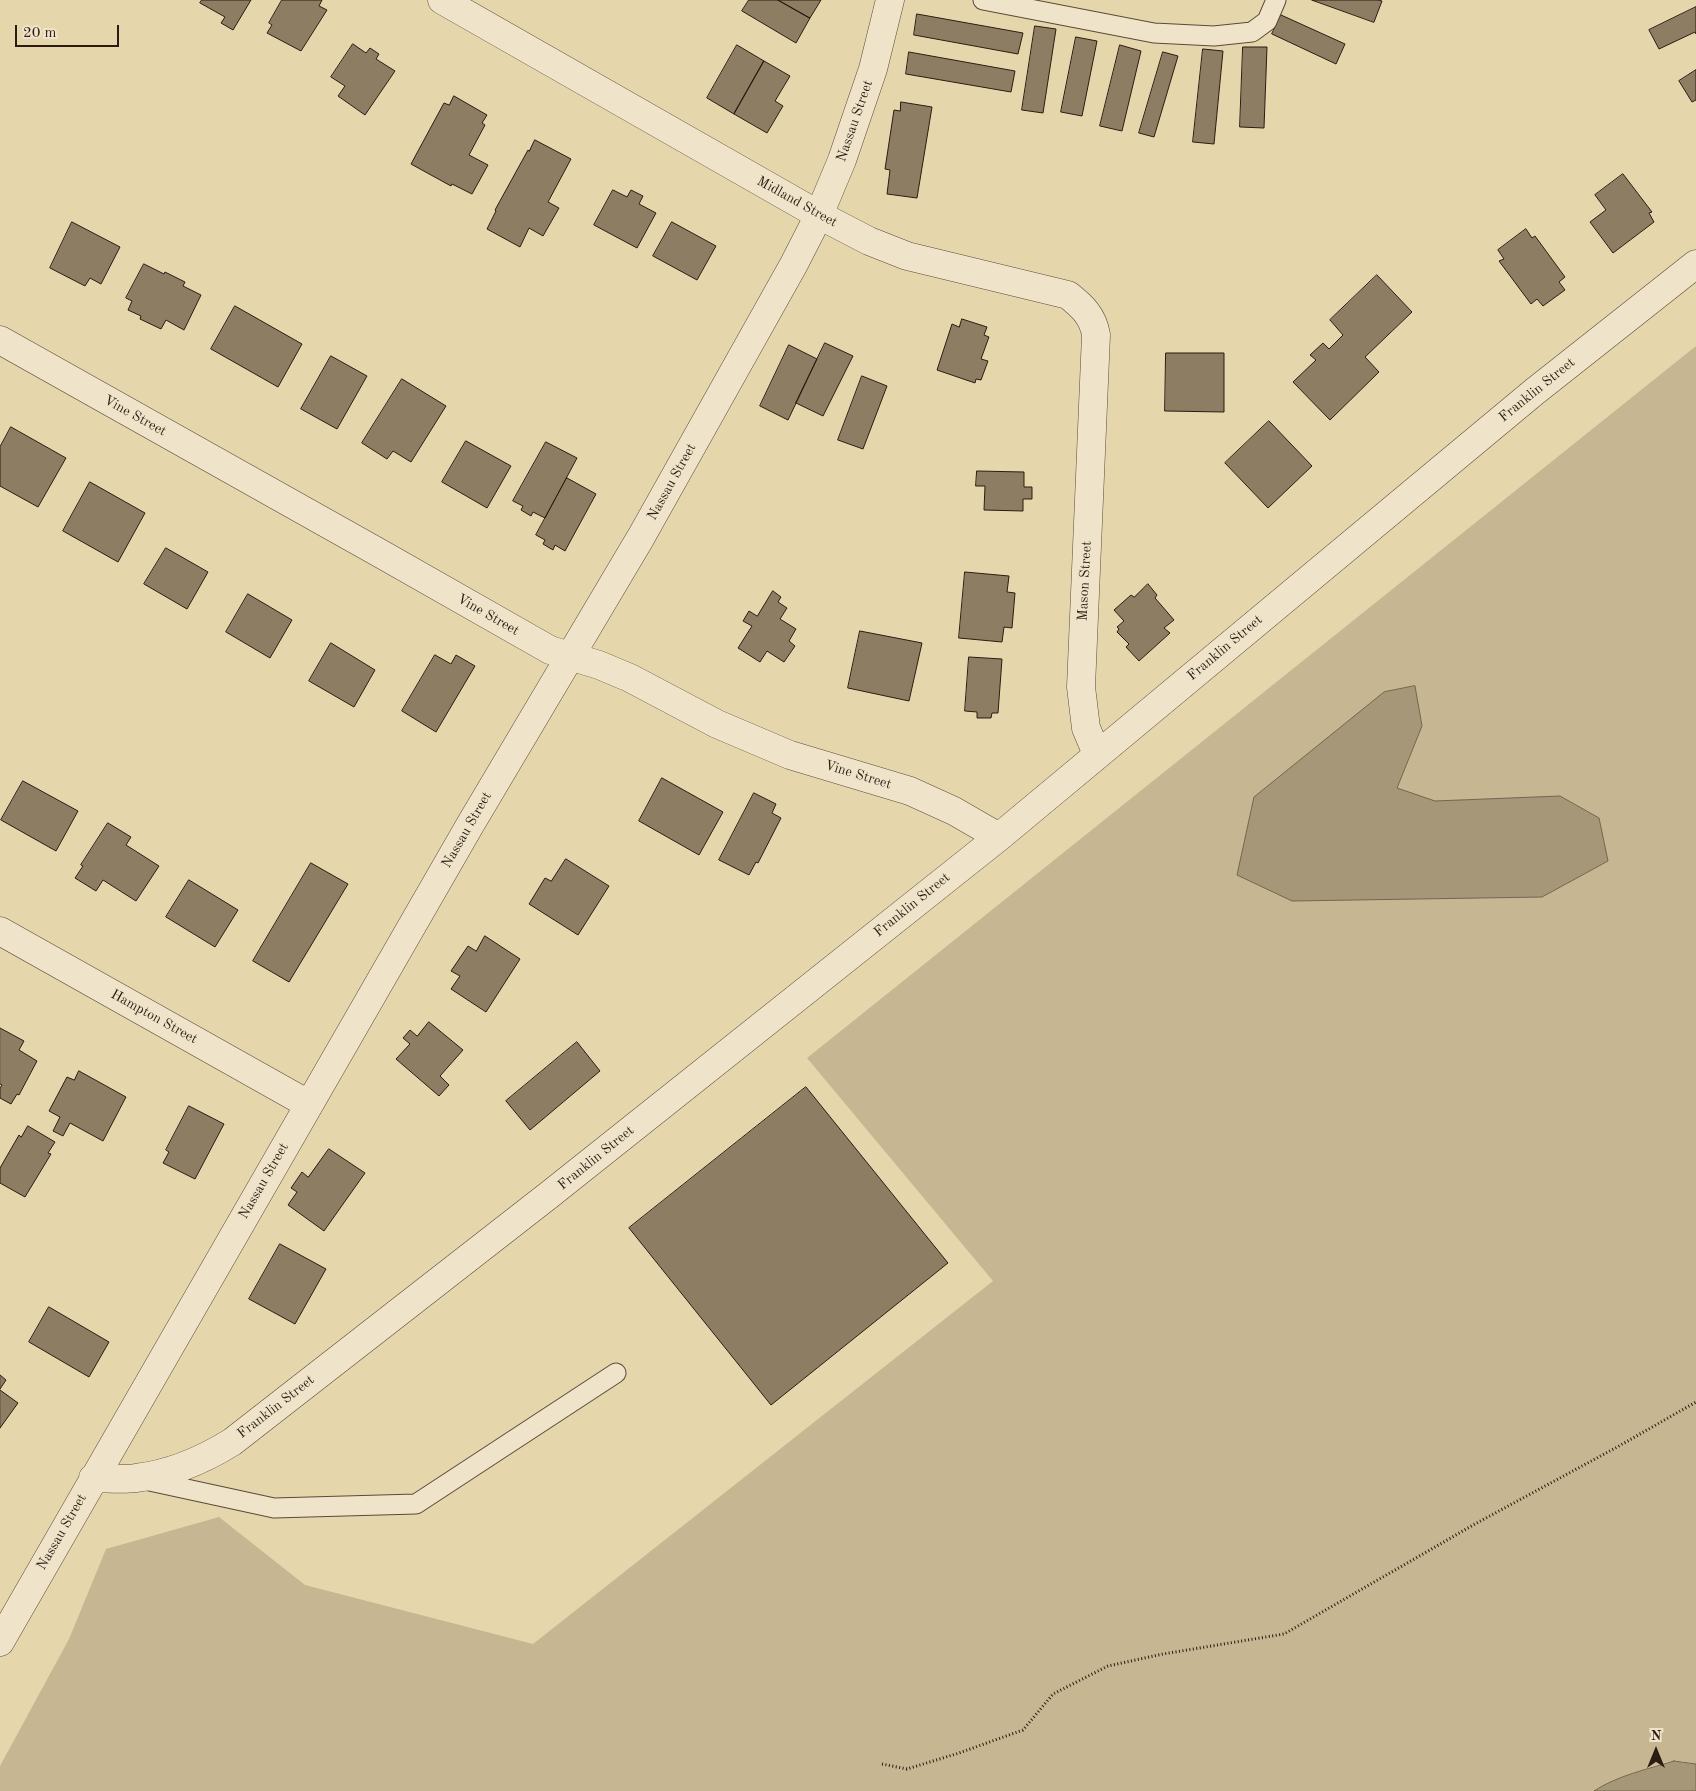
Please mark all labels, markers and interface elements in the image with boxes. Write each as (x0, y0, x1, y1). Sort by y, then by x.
scale bar (18, 15, 121, 47)
text: 20 m (23, 26, 57, 41)
street label: Nassau Street (833, 78, 877, 164)
street label: Midland Street (754, 173, 840, 231)
street label: Franklin Street (1496, 354, 1578, 426)
street label: Vine Street (101, 392, 169, 440)
street label: Nassau Street (644, 441, 700, 523)
street label: Mason Street (1075, 540, 1095, 622)
street label: Vine Street (454, 590, 522, 640)
street label: Franklin Street (1184, 612, 1266, 684)
street label: Vine Street (823, 757, 893, 793)
street label: Nassau Street (438, 789, 496, 871)
street label: Franklin Street (871, 869, 953, 941)
street label: Hampton Street (108, 986, 200, 1048)
street label: Franklin Street (555, 1122, 637, 1194)
street label: Nassau Street (235, 1140, 293, 1222)
street label: Franklin Street (234, 1372, 318, 1442)
street label: Nassau Street (33, 1491, 91, 1573)
north arrow (1631, 1726, 1681, 1776)
text: N (1651, 1729, 1661, 1743)

